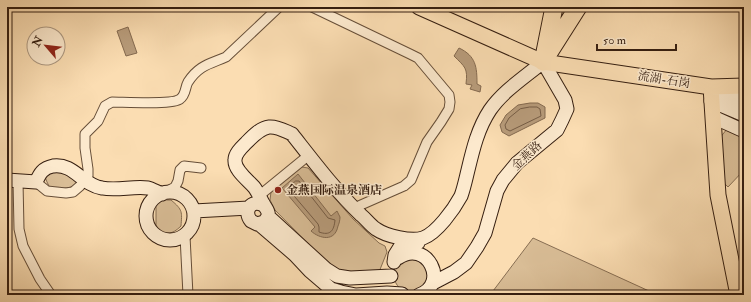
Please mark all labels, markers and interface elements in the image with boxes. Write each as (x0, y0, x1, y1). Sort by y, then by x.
north arrow (26, 26, 66, 66)
scale bar (597, 26, 676, 52)
text: N (29, 33, 46, 50)
text: 50 m (603, 33, 627, 48)
street label: 流湖-石岗 (637, 68, 691, 92)
street label: 金燕路 (509, 138, 545, 174)
place label: 金燕国际温泉酒店 (286, 183, 382, 198)
marker: 金燕国际温泉酒店 (273, 185, 283, 195)

